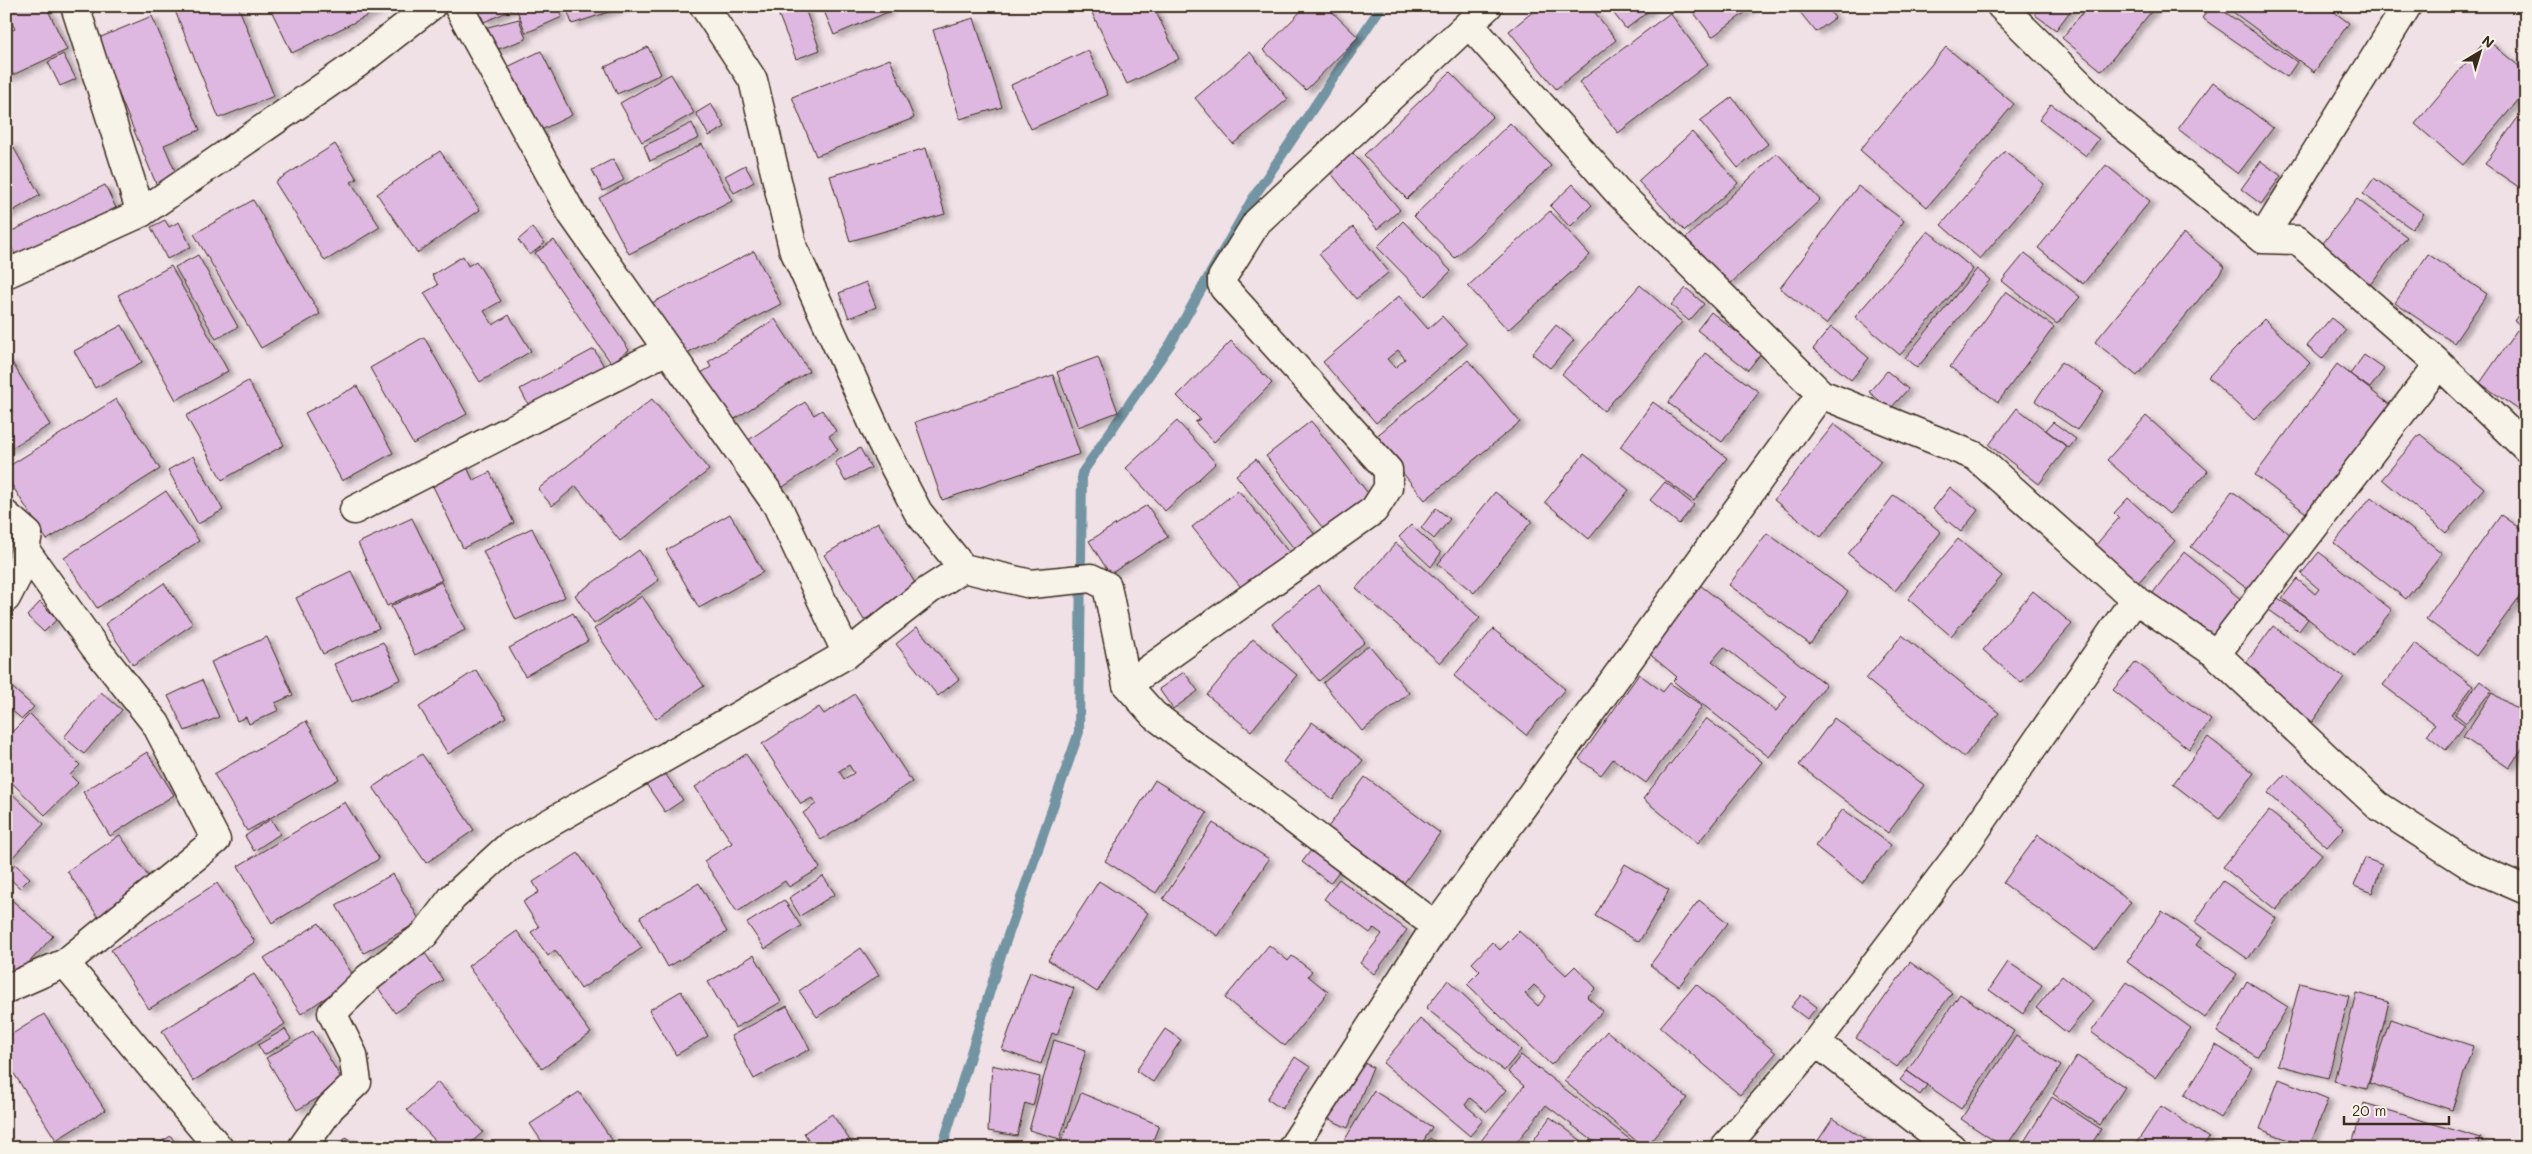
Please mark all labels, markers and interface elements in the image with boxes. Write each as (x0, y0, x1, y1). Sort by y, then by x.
north arrow (2454, 28, 2504, 78)
text: N (2478, 31, 2498, 52)
scale bar (2344, 1094, 2450, 1126)
text: 20 m (2352, 1100, 2386, 1120)

